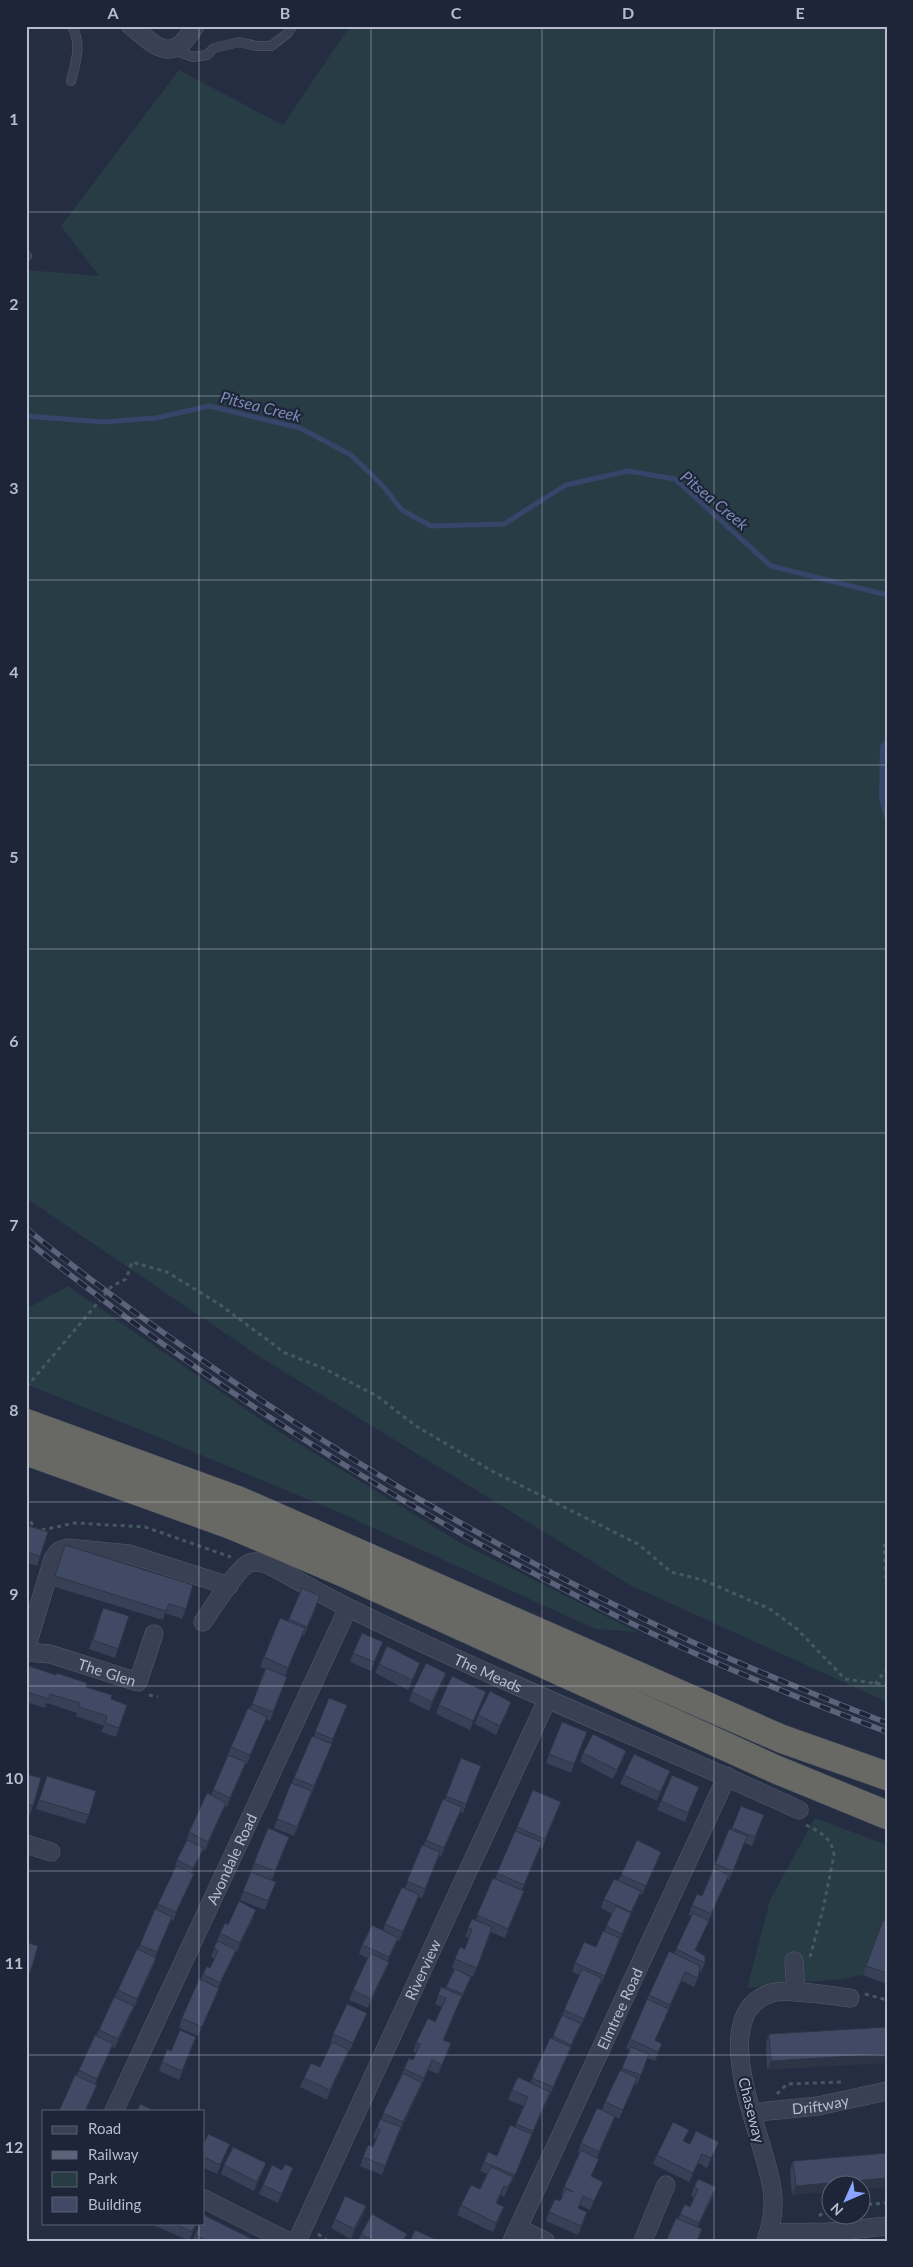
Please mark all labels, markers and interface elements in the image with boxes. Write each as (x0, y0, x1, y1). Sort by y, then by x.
text: A (106, 3, 119, 22)
text: B (280, 3, 290, 22)
text: C (451, 3, 462, 22)
text: D (622, 3, 634, 22)
text: E (795, 3, 805, 22)
text: 1 (9, 109, 19, 128)
text: 2 (9, 294, 19, 313)
water label: Pitsea Creek (219, 387, 304, 425)
water label: Pitsea Creek (677, 466, 753, 534)
text: 3 (9, 478, 19, 497)
text: 4 (9, 662, 19, 681)
text: 5 (9, 847, 19, 866)
text: 6 (9, 1031, 19, 1050)
text: 7 (9, 1215, 19, 1234)
text: 8 (9, 1400, 19, 1419)
text: 9 (9, 1584, 19, 1603)
street label: The Meads (451, 1650, 525, 1696)
street label: The Glen (76, 1655, 138, 1690)
text: 10 (5, 1768, 23, 1787)
street label: Avondale Road (202, 1810, 260, 1907)
street label: Riverview (401, 1936, 444, 2003)
text: 11 (5, 1953, 23, 1972)
street label: Elmtree Road (593, 1965, 646, 2052)
street label: Chaseway (735, 2075, 769, 2145)
street label: Driftway (791, 2091, 851, 2118)
legend (42, 2110, 205, 2224)
text: Road (88, 2119, 121, 2137)
text: 12 (5, 2137, 23, 2156)
text: Railway (88, 2145, 139, 2163)
text: Park (88, 2169, 118, 2187)
north arrow (820, 2174, 870, 2224)
text: Building (88, 2195, 141, 2213)
text: N (827, 2200, 846, 2219)

